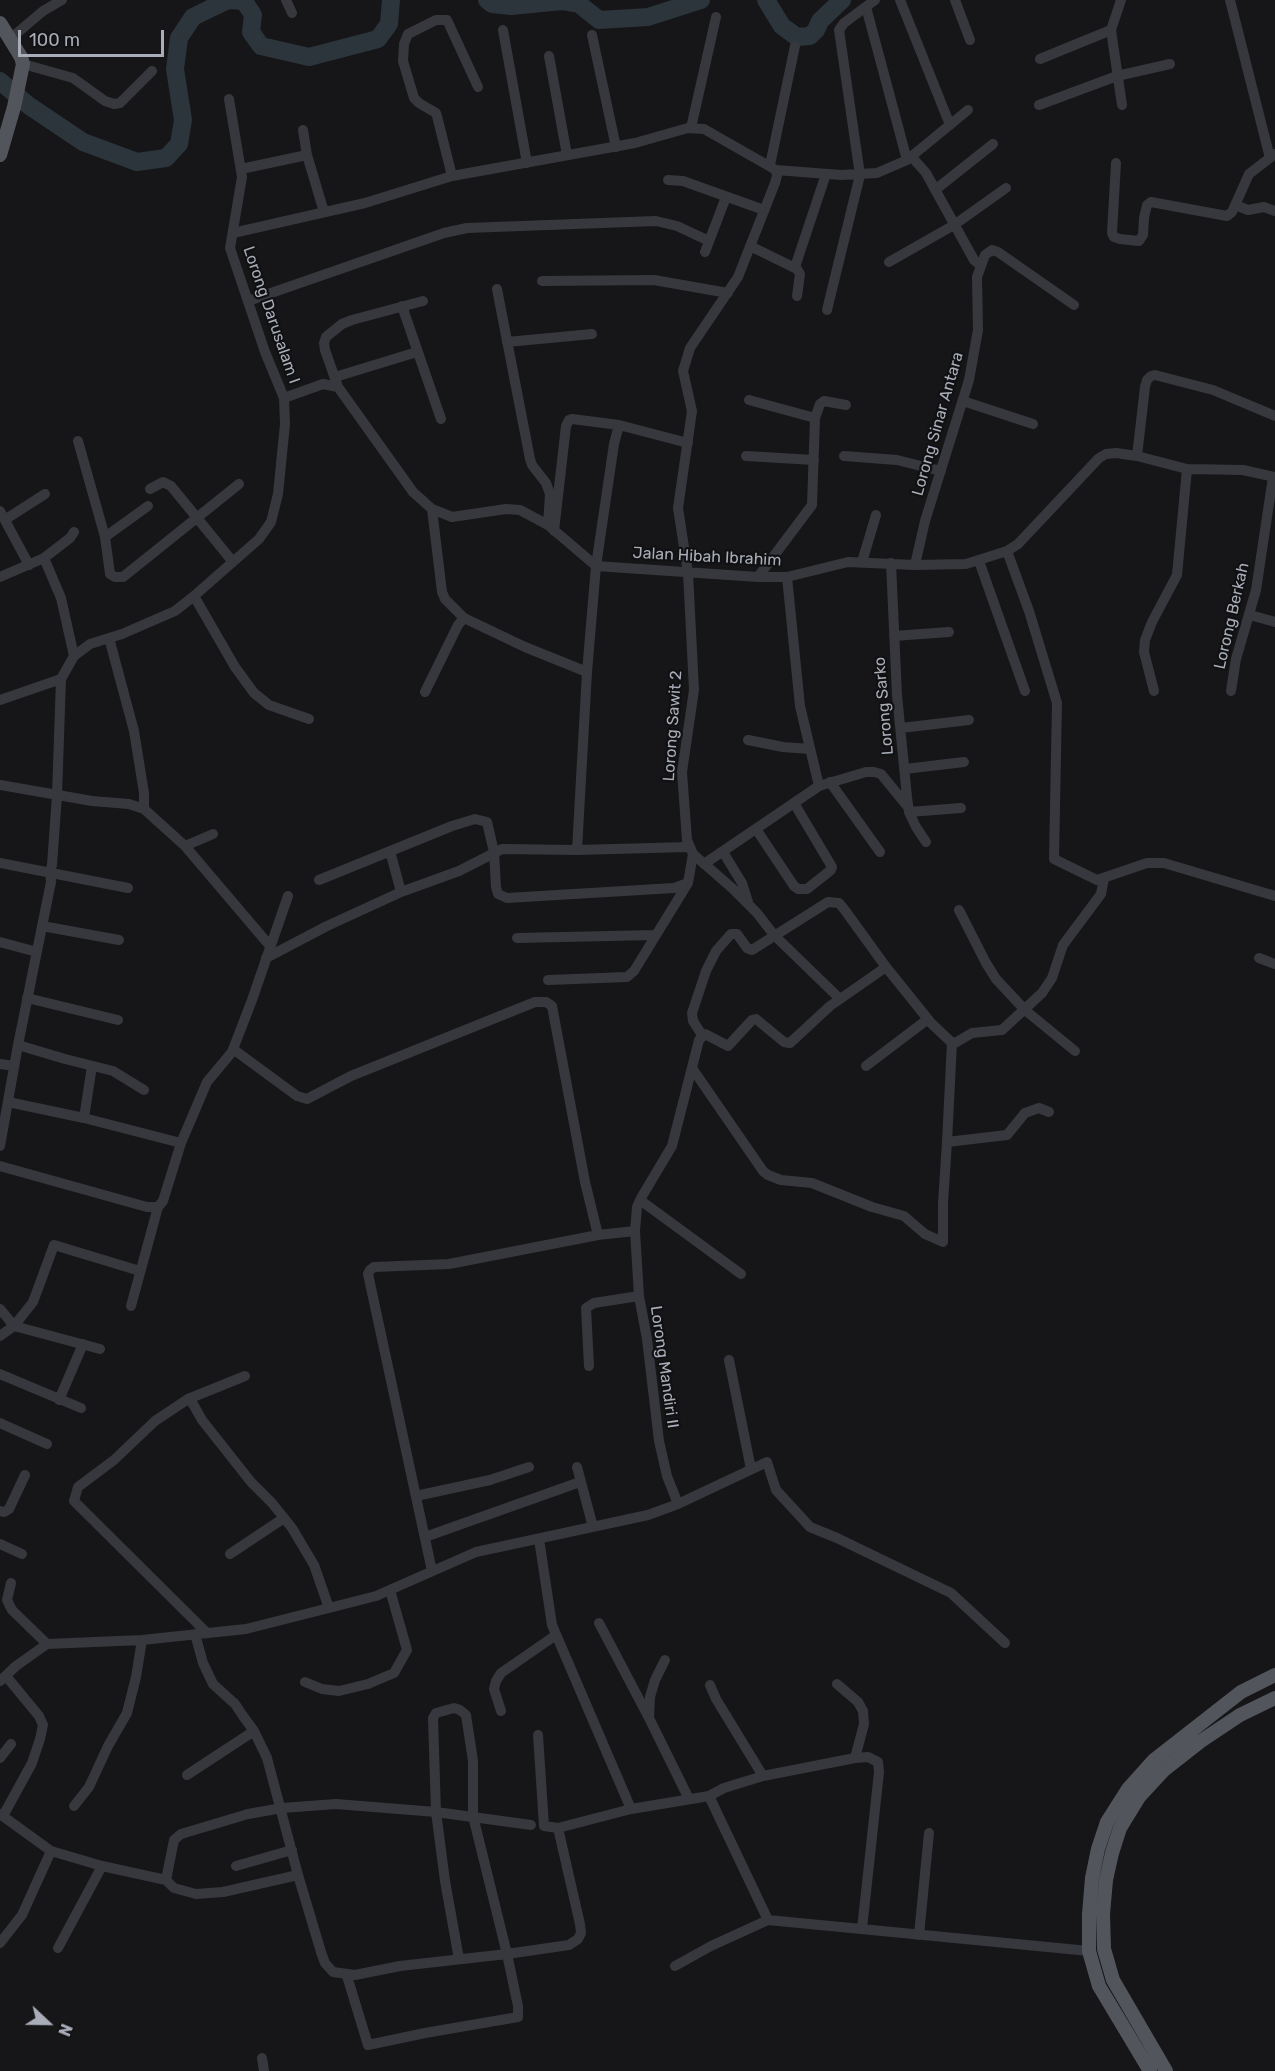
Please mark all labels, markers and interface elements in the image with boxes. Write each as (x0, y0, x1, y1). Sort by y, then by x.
scale bar (21, 18, 166, 56)
text: 100 m (29, 29, 80, 51)
street label: Lorong Darusalam I (238, 244, 304, 386)
street label: Lorong Sinar Antara (908, 350, 968, 498)
street label: Jalan Hibah Ibrahim (632, 544, 782, 570)
street label: Lorong Berkah (1210, 561, 1254, 671)
street label: Lorong Sarko (870, 656, 898, 756)
street label: Lorong Sawit 2 (660, 670, 686, 782)
street label: Lorong Mandiri II (646, 1304, 682, 1430)
north arrow (18, 1993, 78, 2053)
text: N (54, 2021, 76, 2039)

